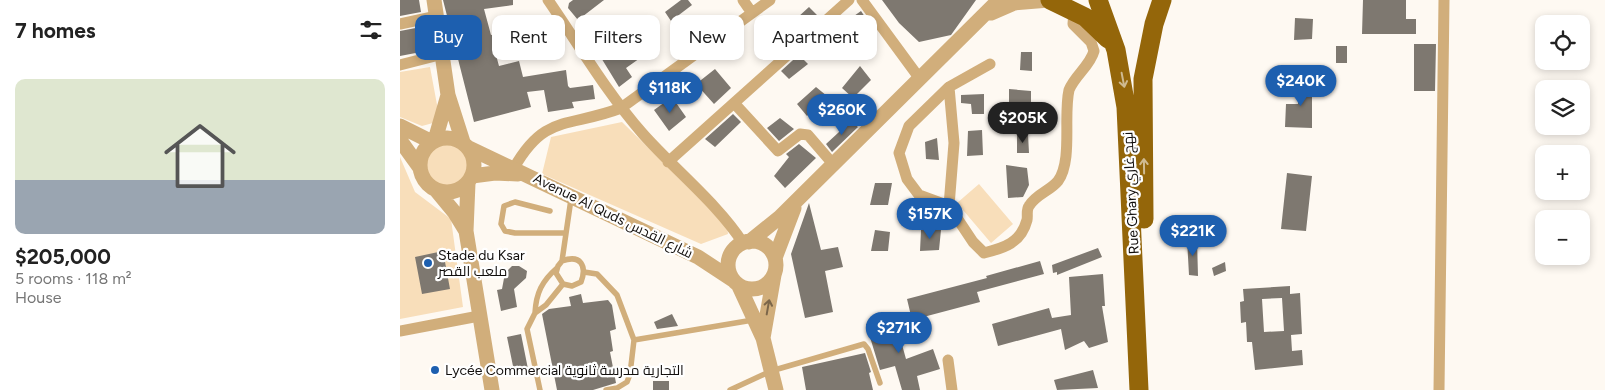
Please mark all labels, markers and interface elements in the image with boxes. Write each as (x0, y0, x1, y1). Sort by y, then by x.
chip: Buy (415, 15, 482, 60)
chip: Rent (492, 15, 565, 60)
chip: Filters (575, 15, 660, 60)
chip: New (670, 15, 744, 60)
chip: Apartment (754, 15, 877, 60)
map controls (1535, 15, 1590, 265)
button: locate (1535, 15, 1590, 70)
icon: filters (357, 16, 385, 44)
text: 7 homes (15, 18, 96, 43)
pin: $240K (1266, 64, 1336, 107)
one-way arrow (1118, 71, 1128, 87)
text: $240K (1276, 71, 1326, 90)
pin: $118K (635, 72, 705, 114)
text: $118K (649, 78, 691, 97)
button: layers (1535, 80, 1590, 135)
pin: $260K (807, 94, 877, 136)
text: $260K (818, 100, 866, 119)
pin: $205K (988, 102, 1058, 144)
text: $205K (999, 108, 1047, 127)
icon: home (155, 111, 245, 201)
street label: Rue Ghary نهج غاري (1119, 131, 1146, 255)
button: + (1535, 145, 1590, 200)
one-way arrow (1139, 159, 1149, 175)
street label: Avenue Al Quds شارع القدس (530, 170, 696, 262)
pin: $157K (895, 198, 965, 240)
text: $157K (908, 204, 952, 223)
button: − (1535, 210, 1590, 265)
pin: $221K (1158, 214, 1228, 257)
text: $221K (1171, 221, 1215, 240)
text: $205,000 (15, 244, 111, 269)
place label: Stade du Ksar ملعب القصر (437, 247, 525, 280)
marker: Stade du Ksar ملعب القصر (422, 257, 434, 269)
text: 5 rooms · 118 m² (15, 269, 132, 288)
text: House (15, 288, 61, 307)
one-way arrow (764, 299, 774, 315)
pin: $271K (864, 312, 934, 354)
text: $271K (877, 318, 921, 337)
place label: Lycée Commercial التجارية مدرسة ثانوية (445, 362, 684, 379)
marker: Lycée Commercial التجارية مدرسة ثانوية (429, 364, 441, 376)

